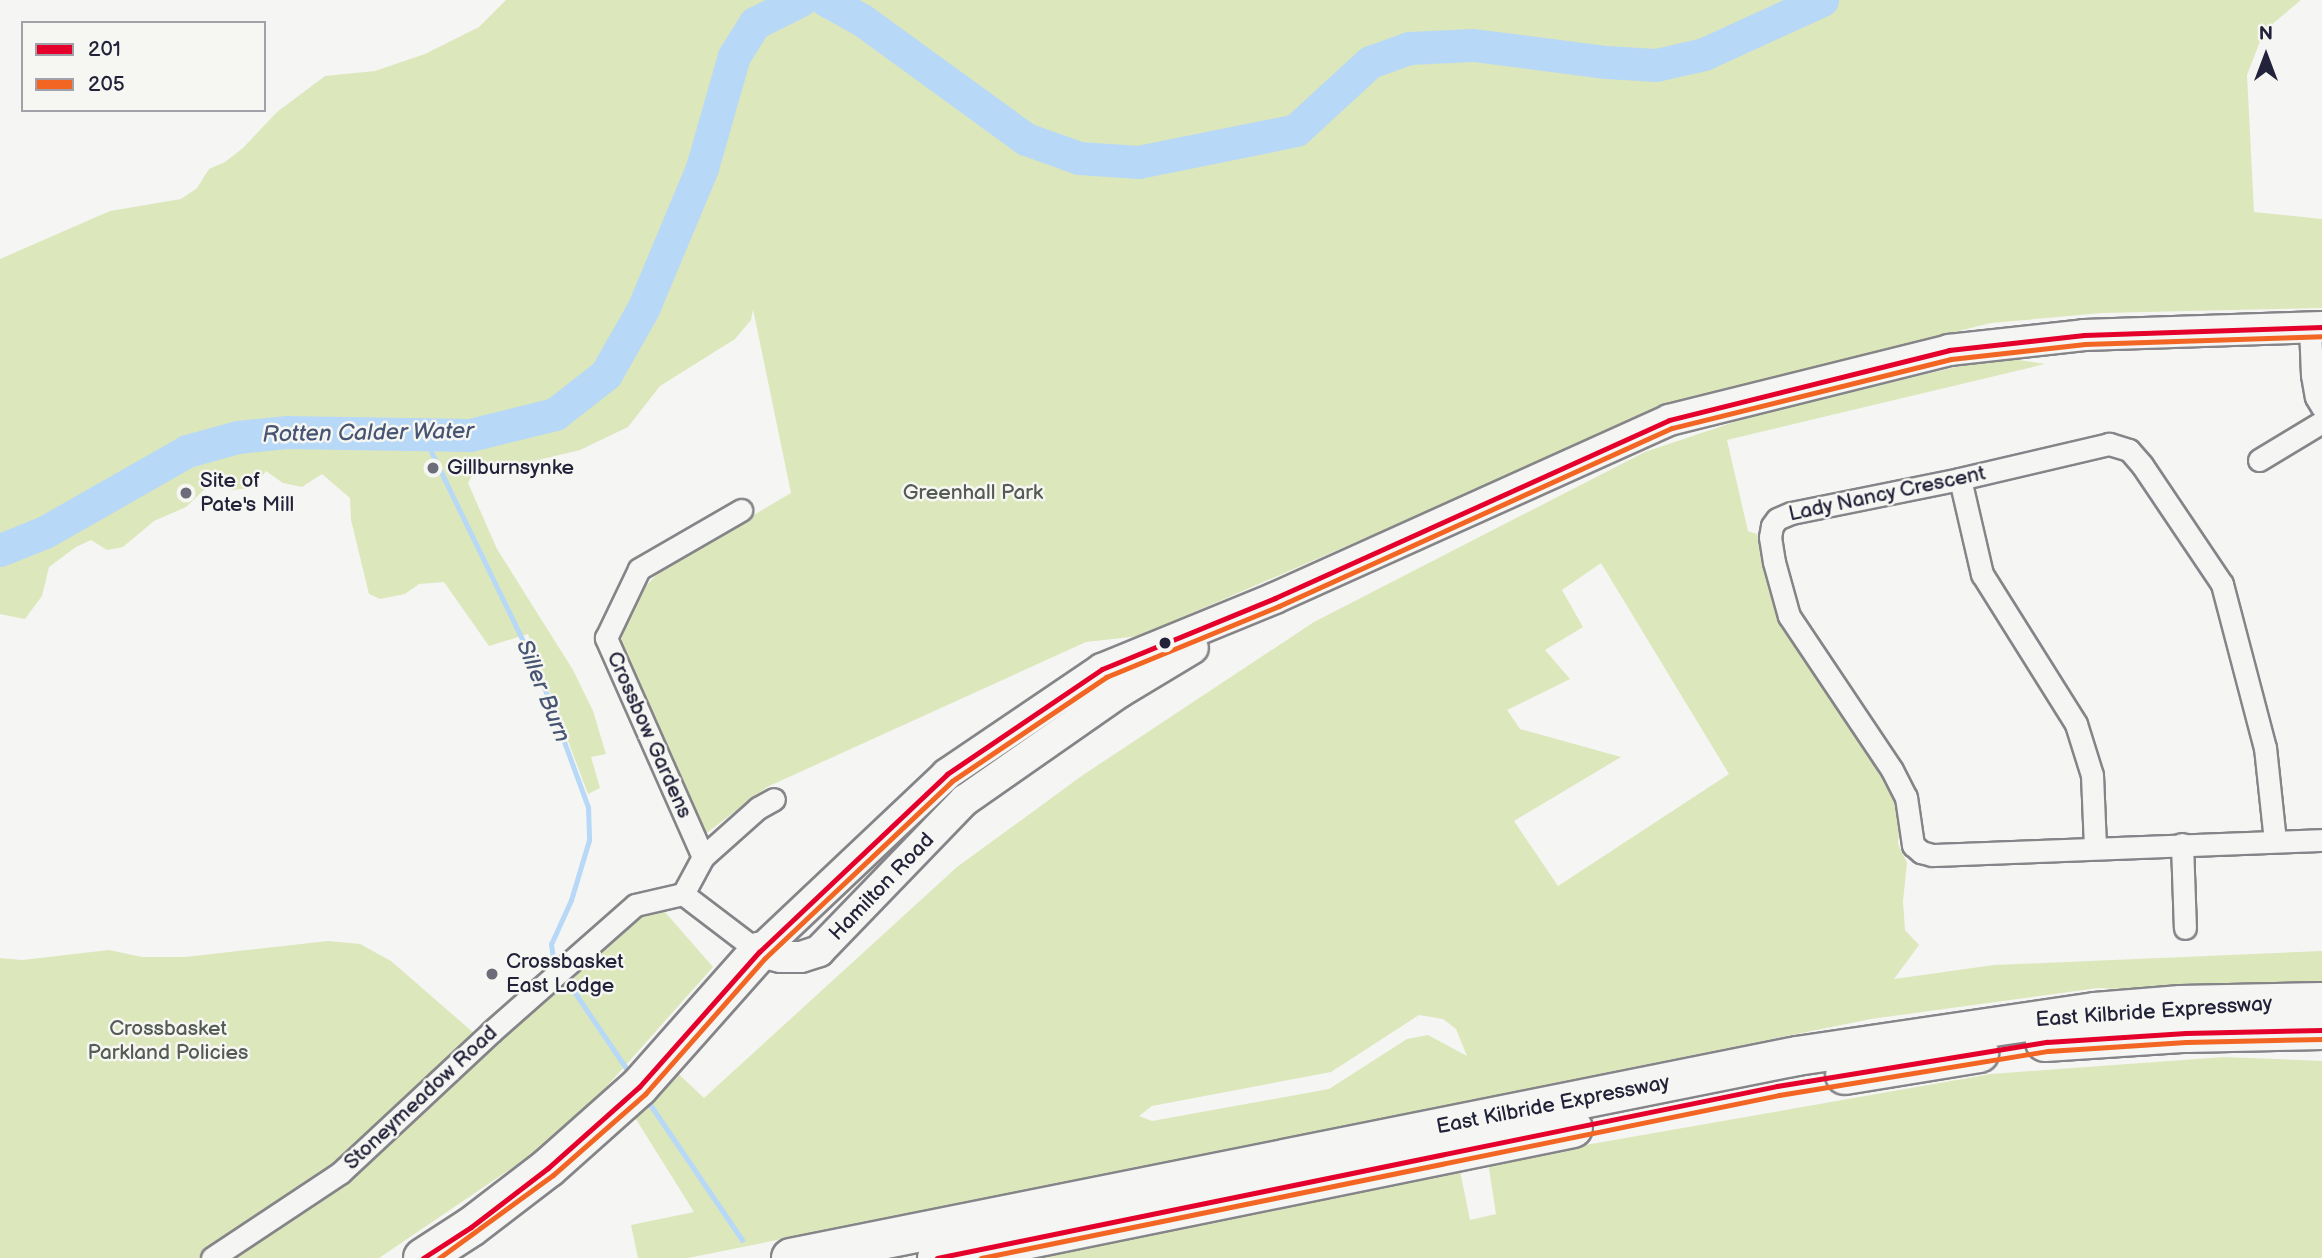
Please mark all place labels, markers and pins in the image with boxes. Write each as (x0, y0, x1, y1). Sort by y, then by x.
place label: Gillburnsynke (447, 455, 574, 481)
marker: Gillburnsynke (425, 460, 441, 476)
place label: Site of Pate's Mill (200, 468, 294, 518)
marker: Site of Pate's Mill (178, 485, 194, 501)
unlabelled marker (1158, 636, 1172, 650)
place label: Crossbasket East Lodge (506, 949, 624, 999)
marker: Crossbasket East Lodge (484, 966, 500, 982)

